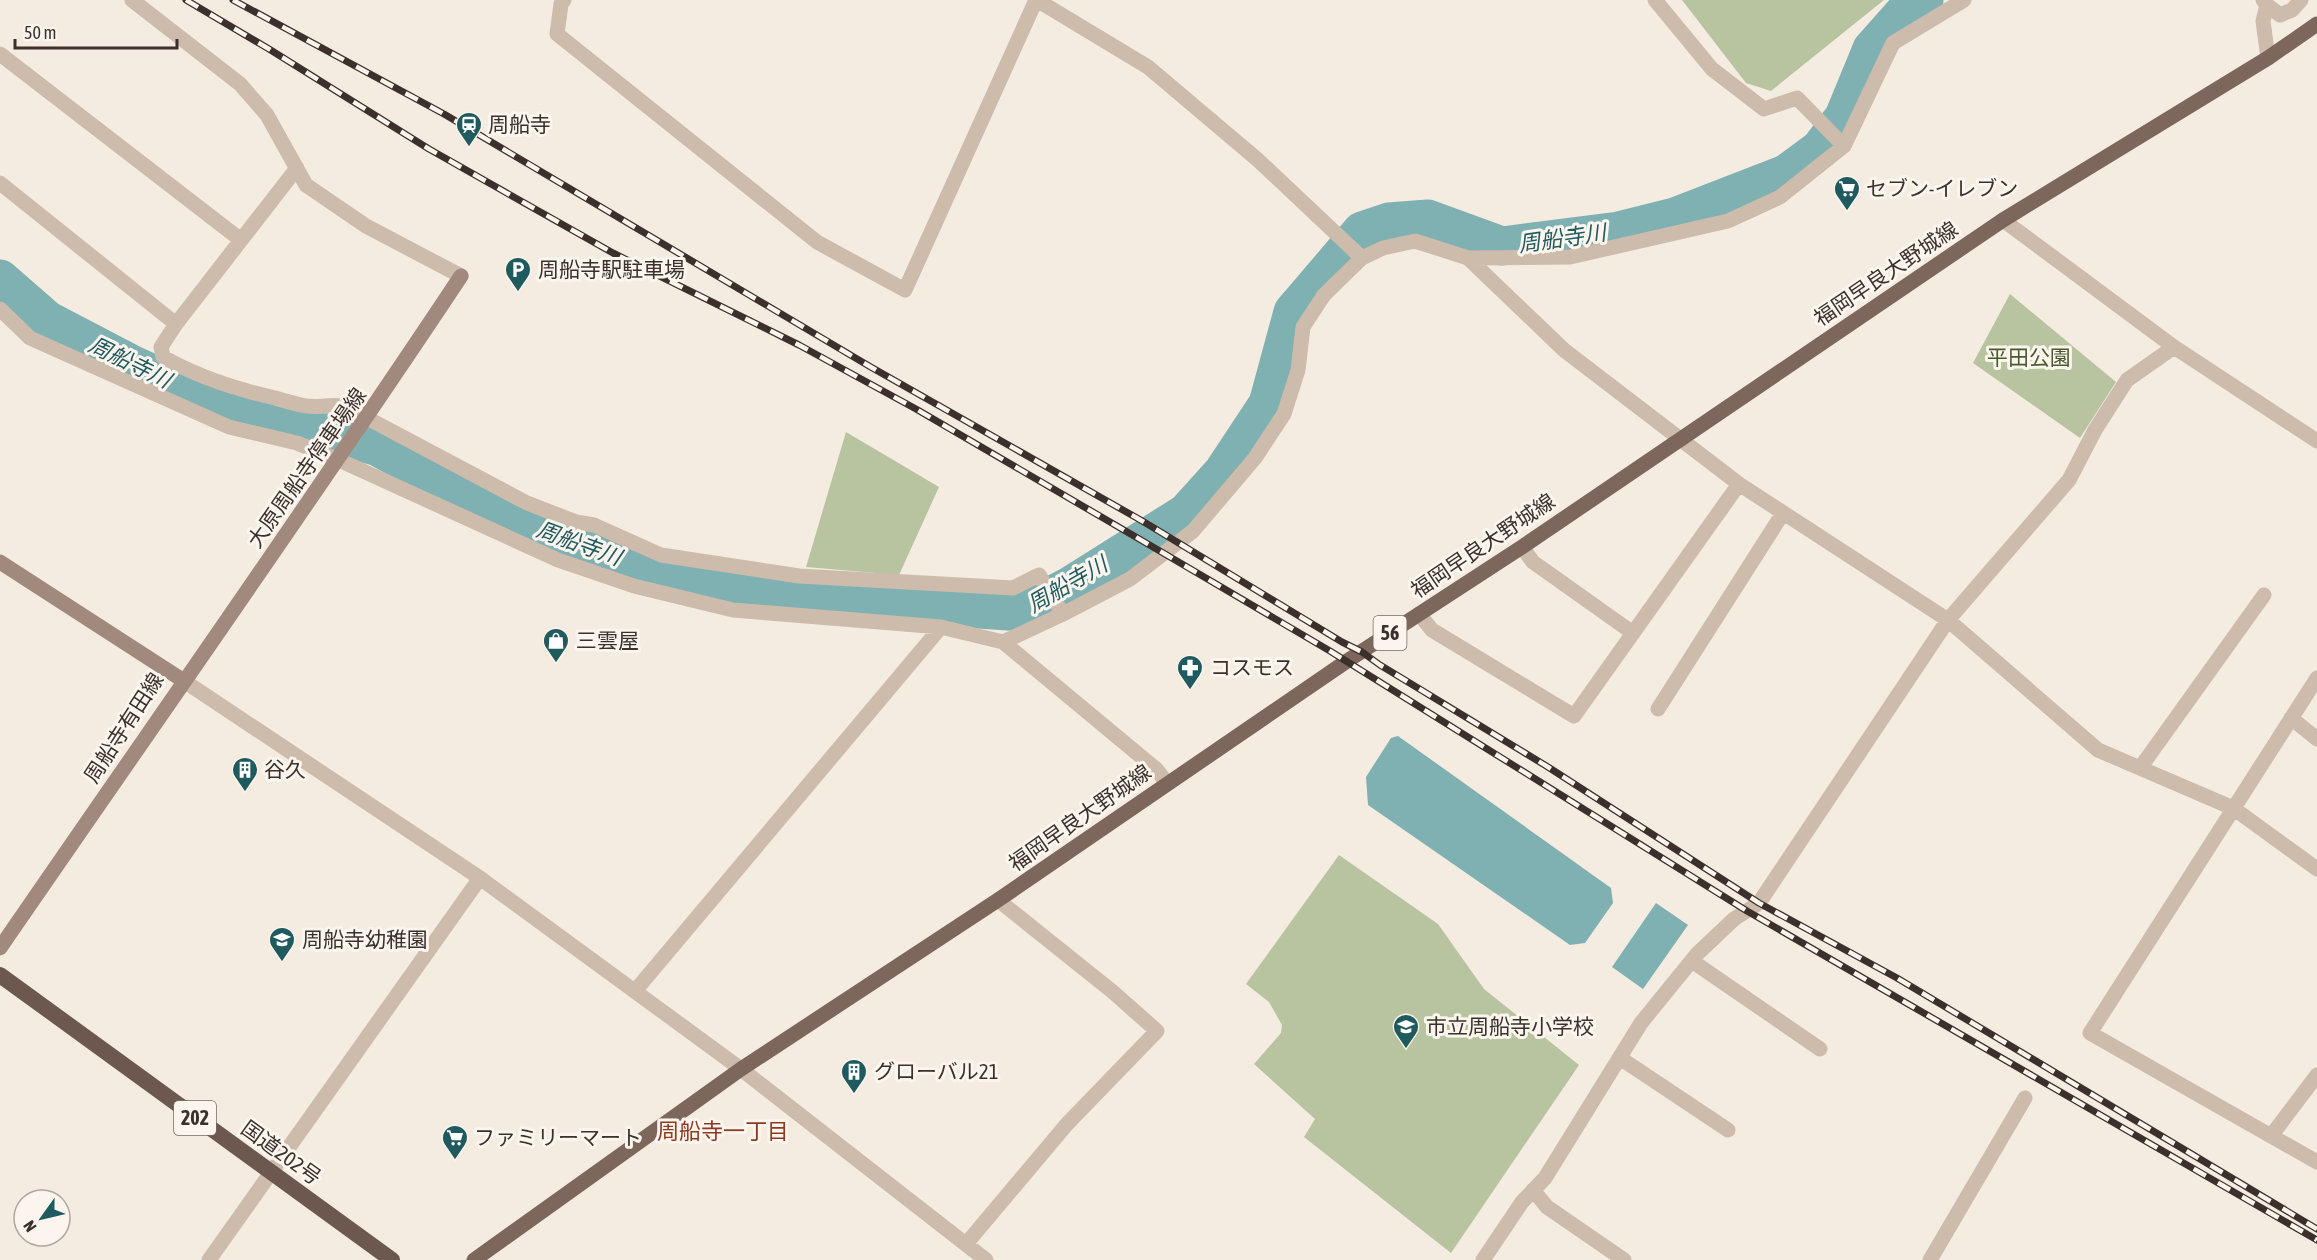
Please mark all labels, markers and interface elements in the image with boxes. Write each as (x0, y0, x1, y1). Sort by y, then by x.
scale bar (15, 12, 177, 50)
text: 50 m (24, 22, 56, 43)
station icon: 周船寺 (454, 110, 484, 148)
place label: 周船寺 (488, 112, 551, 136)
supermarket icon: セブン-イレブン (1832, 174, 1862, 212)
place label: セブン-イレブン (1866, 176, 2018, 200)
street label: 福岡早良大野城線 (1809, 216, 1962, 330)
water label: 周船寺川 (1517, 219, 1609, 257)
parking icon: 周船寺駅駐車場 (503, 255, 533, 293)
place label: 周船寺駅駐車場 (538, 257, 685, 281)
water label: 周船寺川 (85, 331, 177, 394)
park label: 平田公園 (1987, 345, 2071, 369)
street label: 大原周船寺停車場線 (242, 383, 370, 552)
street label: 福岡早良大野城線 (1406, 488, 1559, 602)
water label: 周船寺川 (533, 516, 627, 571)
water label: 周船寺川 (1022, 550, 1113, 617)
road number: 56 (1374, 616, 1406, 650)
shop icon: 三雲屋 (541, 626, 571, 664)
place label: 三雲屋 (576, 628, 639, 652)
pharmacy icon: コスモス (1175, 653, 1205, 691)
place label: コスモス (1210, 655, 1294, 679)
street label: 周船寺有田線 (79, 668, 168, 787)
building icon: 谷久 (230, 755, 260, 793)
place label: 谷久 (264, 757, 306, 781)
street label: 福岡早良大野城線 (1004, 759, 1155, 875)
school or university icon: 周船寺幼稚園 (267, 925, 297, 963)
place label: 周船寺幼稚園 (302, 927, 428, 951)
school or university icon: 市立周船寺小学校 (1391, 1012, 1421, 1050)
place label: 市立周船寺小学校 (1426, 1014, 1594, 1038)
building icon: グローバル21 (839, 1057, 869, 1095)
place label: グローバル21 (874, 1059, 999, 1083)
road number: 202 (174, 1101, 216, 1135)
street label: 国道202号 (237, 1115, 326, 1189)
district label: 周船寺一丁目 (657, 1118, 789, 1144)
supermarket icon: ファミリーマート (440, 1123, 470, 1161)
place label: ファミリーマート (474, 1125, 642, 1149)
north arrow (12, 1188, 72, 1248)
text: N (19, 1217, 40, 1235)

